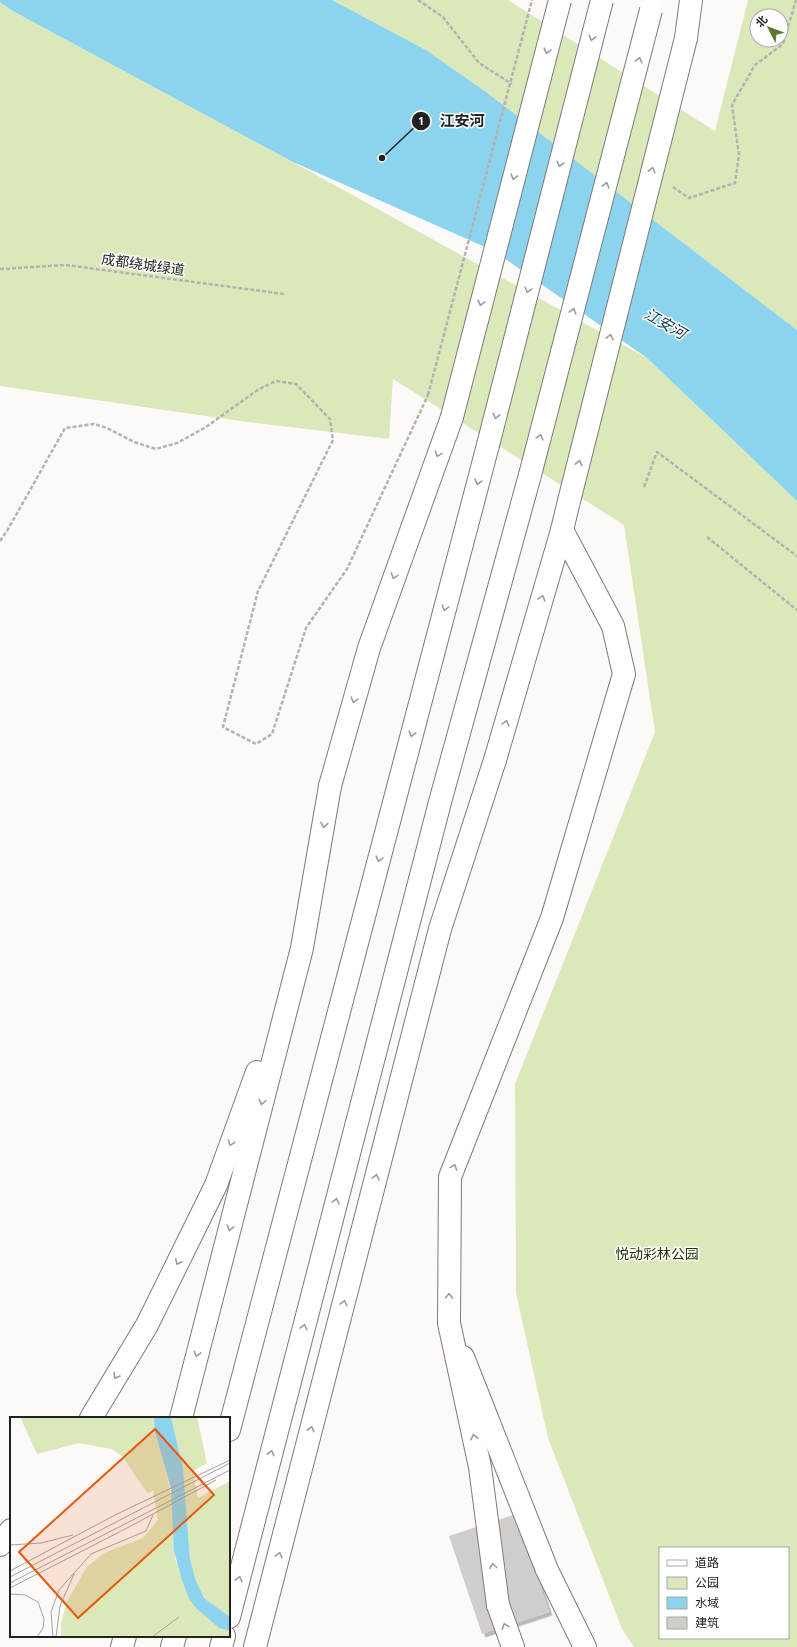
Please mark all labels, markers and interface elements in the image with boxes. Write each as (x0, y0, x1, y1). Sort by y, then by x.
north arrow (749, 8, 789, 48)
text: 北 (753, 13, 770, 30)
one-way arrow (588, 34, 597, 41)
one-way arrow (543, 48, 552, 55)
one-way arrow (634, 56, 642, 63)
callout: 江安河 (411, 107, 492, 134)
text: 江安河 (439, 112, 485, 130)
text: 1 (418, 114, 424, 128)
one-way arrow (556, 160, 565, 167)
one-way arrow (648, 167, 656, 173)
one-way arrow (510, 173, 519, 180)
one-way arrow (601, 182, 609, 189)
street label: 成都绕城绿道 (100, 251, 186, 279)
one-way arrow (524, 286, 533, 293)
one-way arrow (478, 300, 486, 306)
water label: 江安河 (641, 305, 692, 345)
one-way arrow (568, 308, 577, 315)
one-way arrow (606, 334, 614, 340)
one-way arrow (492, 412, 500, 419)
one-way arrow (535, 434, 544, 441)
one-way arrow (435, 450, 443, 457)
one-way arrow (574, 460, 582, 466)
one-way arrow (475, 479, 483, 486)
one-way arrow (391, 573, 399, 580)
one-way arrow (537, 595, 546, 602)
one-way arrow (441, 604, 450, 611)
one-way arrow (350, 696, 359, 703)
one-way arrow (501, 719, 510, 726)
one-way arrow (408, 730, 417, 737)
one-way arrow (320, 822, 328, 828)
one-way arrow (375, 856, 384, 863)
one-way arrow (259, 1099, 267, 1105)
one-way arrow (228, 1139, 236, 1146)
one-way arrow (450, 1163, 458, 1170)
one-way arrow (371, 1174, 380, 1181)
one-way arrow (332, 1198, 340, 1205)
one-way arrow (226, 1224, 235, 1231)
park label: 悦动彩林公园 (615, 1246, 699, 1263)
one-way arrow (175, 1257, 183, 1265)
one-way arrow (445, 1293, 453, 1299)
one-way arrow (339, 1300, 348, 1307)
one-way arrow (299, 1324, 308, 1331)
one-way arrow (194, 1350, 202, 1357)
one-way arrow (114, 1372, 121, 1379)
inset map (10, 1417, 230, 1637)
one-way arrow (307, 1426, 315, 1432)
one-way arrow (471, 1434, 479, 1441)
one-way arrow (267, 1450, 275, 1456)
legend (659, 1547, 789, 1639)
one-way arrow (274, 1552, 283, 1559)
text: 道路 (695, 1556, 719, 1570)
one-way arrow (489, 1563, 498, 1569)
one-way arrow (234, 1576, 243, 1583)
text: 公园 (695, 1576, 719, 1590)
text: 水域 (695, 1596, 719, 1610)
text: 建筑 (695, 1616, 719, 1630)
one-way arrow (502, 1622, 510, 1629)

